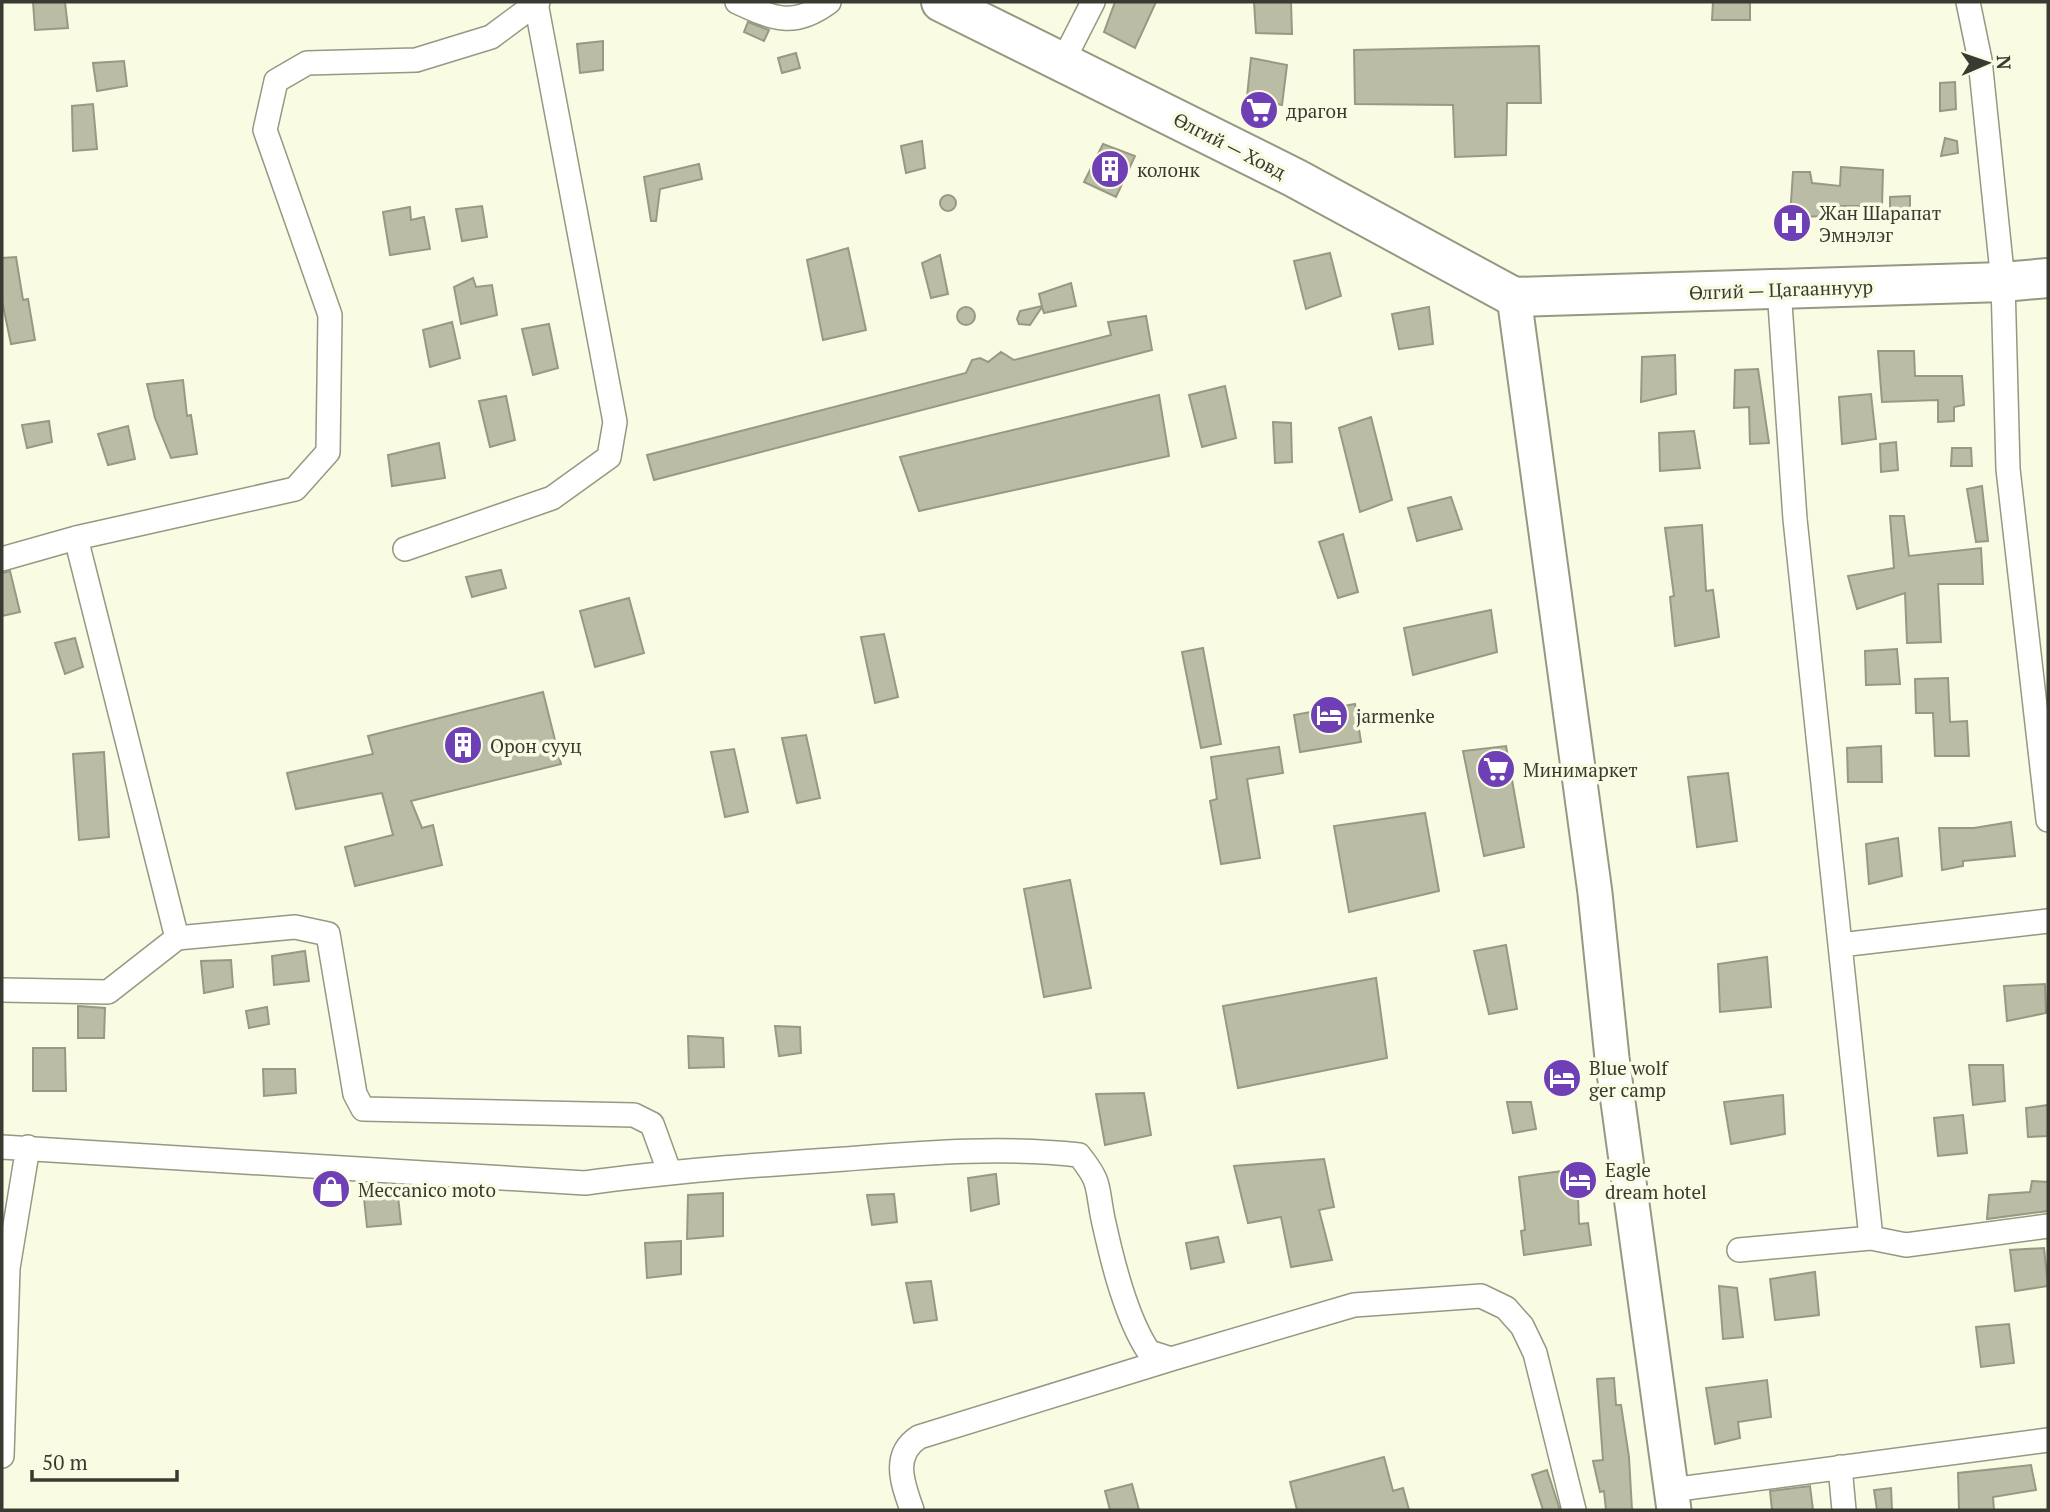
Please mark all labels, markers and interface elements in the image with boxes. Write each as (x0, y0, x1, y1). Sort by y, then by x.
north arrow (1952, 28, 2022, 98)
text: N (1992, 55, 2017, 71)
supermarket icon: драгон (1238, 89, 1280, 131)
place label: драгон (1286, 98, 1348, 123)
street label: Өлгий — Ховд (1169, 106, 1291, 184)
building icon: колонк (1089, 148, 1131, 190)
place label: колонк (1137, 157, 1201, 182)
place label: Жан Шарапат Эмнэлэг (1819, 200, 1941, 247)
hospital icon: Жан Шарапат Эмнэлэг (1771, 202, 1813, 244)
street label: Өлгий — Цагааннуур (1689, 273, 1873, 305)
hotel icon: jarmenke (1308, 694, 1350, 736)
place label: jarmenke (1356, 703, 1435, 728)
building icon: Орон сууц (442, 724, 484, 766)
place label: Орон сууц (490, 733, 582, 758)
supermarket icon: Минимаркет (1475, 748, 1517, 790)
place label: Минимаркет (1523, 757, 1638, 782)
place label: Blue wolf ger camp (1589, 1055, 1669, 1102)
hotel icon: Blue wolf ger camp (1541, 1057, 1583, 1099)
place label: Eagle dream hotel (1605, 1157, 1707, 1204)
hotel icon: Eagle dream hotel (1557, 1159, 1599, 1201)
shop icon: Meccanico moto (310, 1168, 352, 1210)
place label: Meccanico moto (358, 1177, 496, 1202)
scale bar (32, 1438, 177, 1482)
text: 50 m (42, 1448, 88, 1476)

